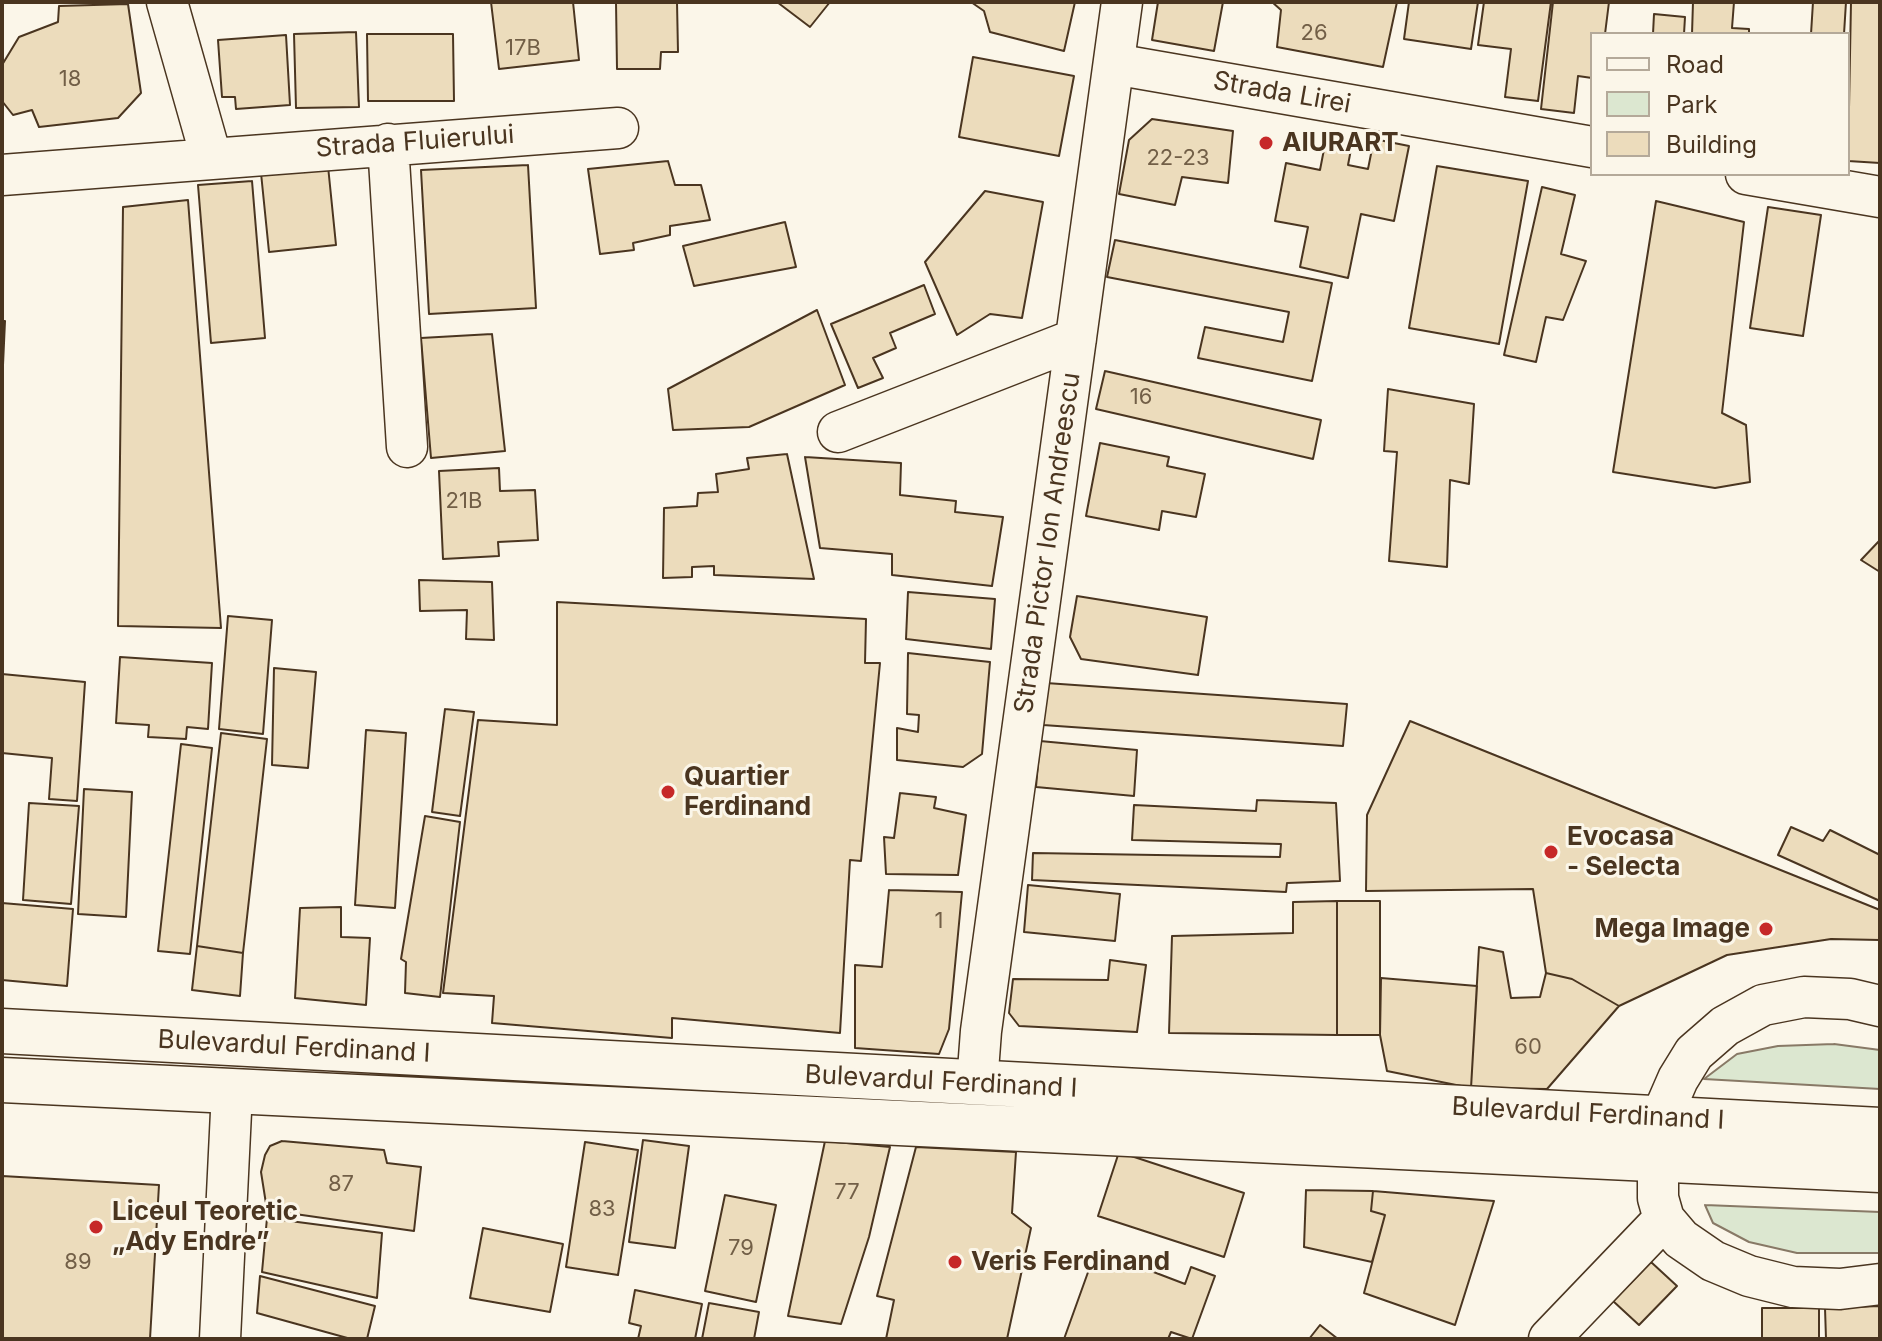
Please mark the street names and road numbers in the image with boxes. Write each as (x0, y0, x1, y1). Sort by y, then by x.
street label: Strada Lirei (1211, 66, 1353, 120)
street label: Strada Fluierului (315, 119, 515, 165)
street label: Strada Pictor Ion Andreescu (1009, 370, 1087, 716)
street label: Bulevardul Ferdinand I (157, 1024, 431, 1070)
street label: Bulevardul Ferdinand I (804, 1059, 1078, 1105)
street label: Bulevardul Ferdinand I (1451, 1091, 1725, 1137)

